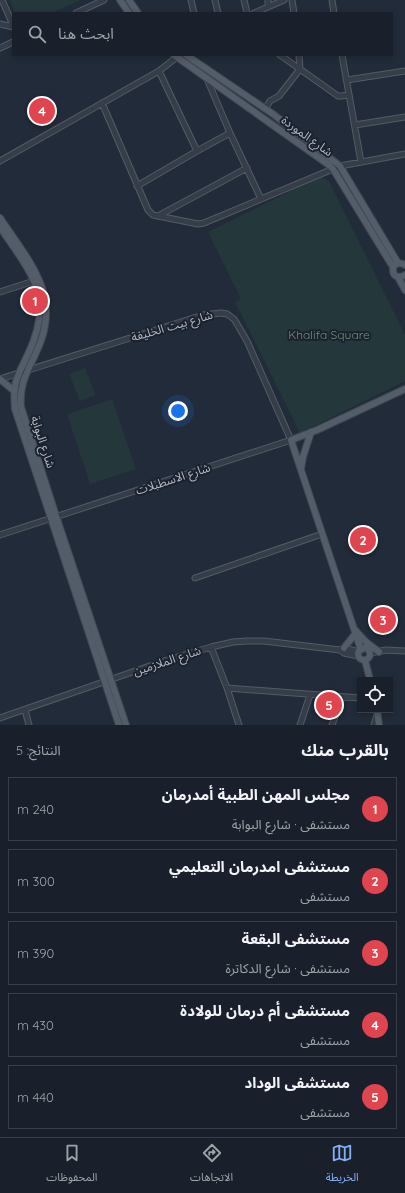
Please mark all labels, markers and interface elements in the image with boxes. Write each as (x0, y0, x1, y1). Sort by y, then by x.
search box (12, 12, 393, 56)
icon: search (26, 23, 48, 45)
text: ابحث هنا (58, 24, 114, 43)
pin: 4 (29, 96, 55, 126)
street label: شارع الموردة (277, 112, 336, 161)
pin: 1 (22, 286, 48, 316)
street label: شارع بيت الخليفة (129, 307, 215, 346)
park label: Khalifa Square (288, 327, 370, 342)
your location (168, 401, 188, 421)
street label: شارع البوابة (26, 414, 59, 471)
street label: شارع الاسطبلات (134, 459, 213, 500)
pin: 2 (350, 525, 376, 555)
pin: 3 (370, 605, 396, 635)
street label: شارع الملازمين (131, 643, 203, 680)
map controls (357, 677, 393, 713)
button: locate (357, 677, 393, 713)
pin: 5 (316, 690, 342, 720)
text: بالقرب منك (301, 739, 389, 760)
text: النتائج: 5 (16, 742, 61, 758)
text: مجلس المهن الطبية أمدرمان (162, 785, 350, 804)
text: 240 m (17, 801, 54, 817)
text: 1 (372, 801, 378, 817)
text: مستشفى · شارع البوابة (232, 816, 350, 832)
text: مستشفى امدرمان التعليمي (169, 857, 350, 876)
text: 300 m (17, 873, 55, 889)
text: 2 (371, 873, 379, 889)
text: مستشفى (300, 888, 350, 904)
text: مستشفى البقعة (242, 929, 350, 948)
text: 390 m (17, 945, 54, 961)
text: 3 (372, 945, 379, 961)
text: مستشفى · شارع الدكاترة (225, 960, 350, 976)
text: مستشفى أم درمان للولادة (180, 1001, 350, 1020)
text: 430 m (17, 1017, 54, 1033)
text: 4 (371, 1017, 379, 1033)
text: مستشفى (300, 1032, 350, 1048)
text: مستشفى الوداد (244, 1073, 350, 1092)
text: 440 m (17, 1089, 54, 1105)
text: 5 (371, 1089, 379, 1105)
text: مستشفى (300, 1104, 350, 1120)
tab: المحفوظات (46, 1142, 97, 1189)
tab: الاتجاهات (190, 1142, 233, 1189)
tab: الخريطة (326, 1142, 359, 1189)

